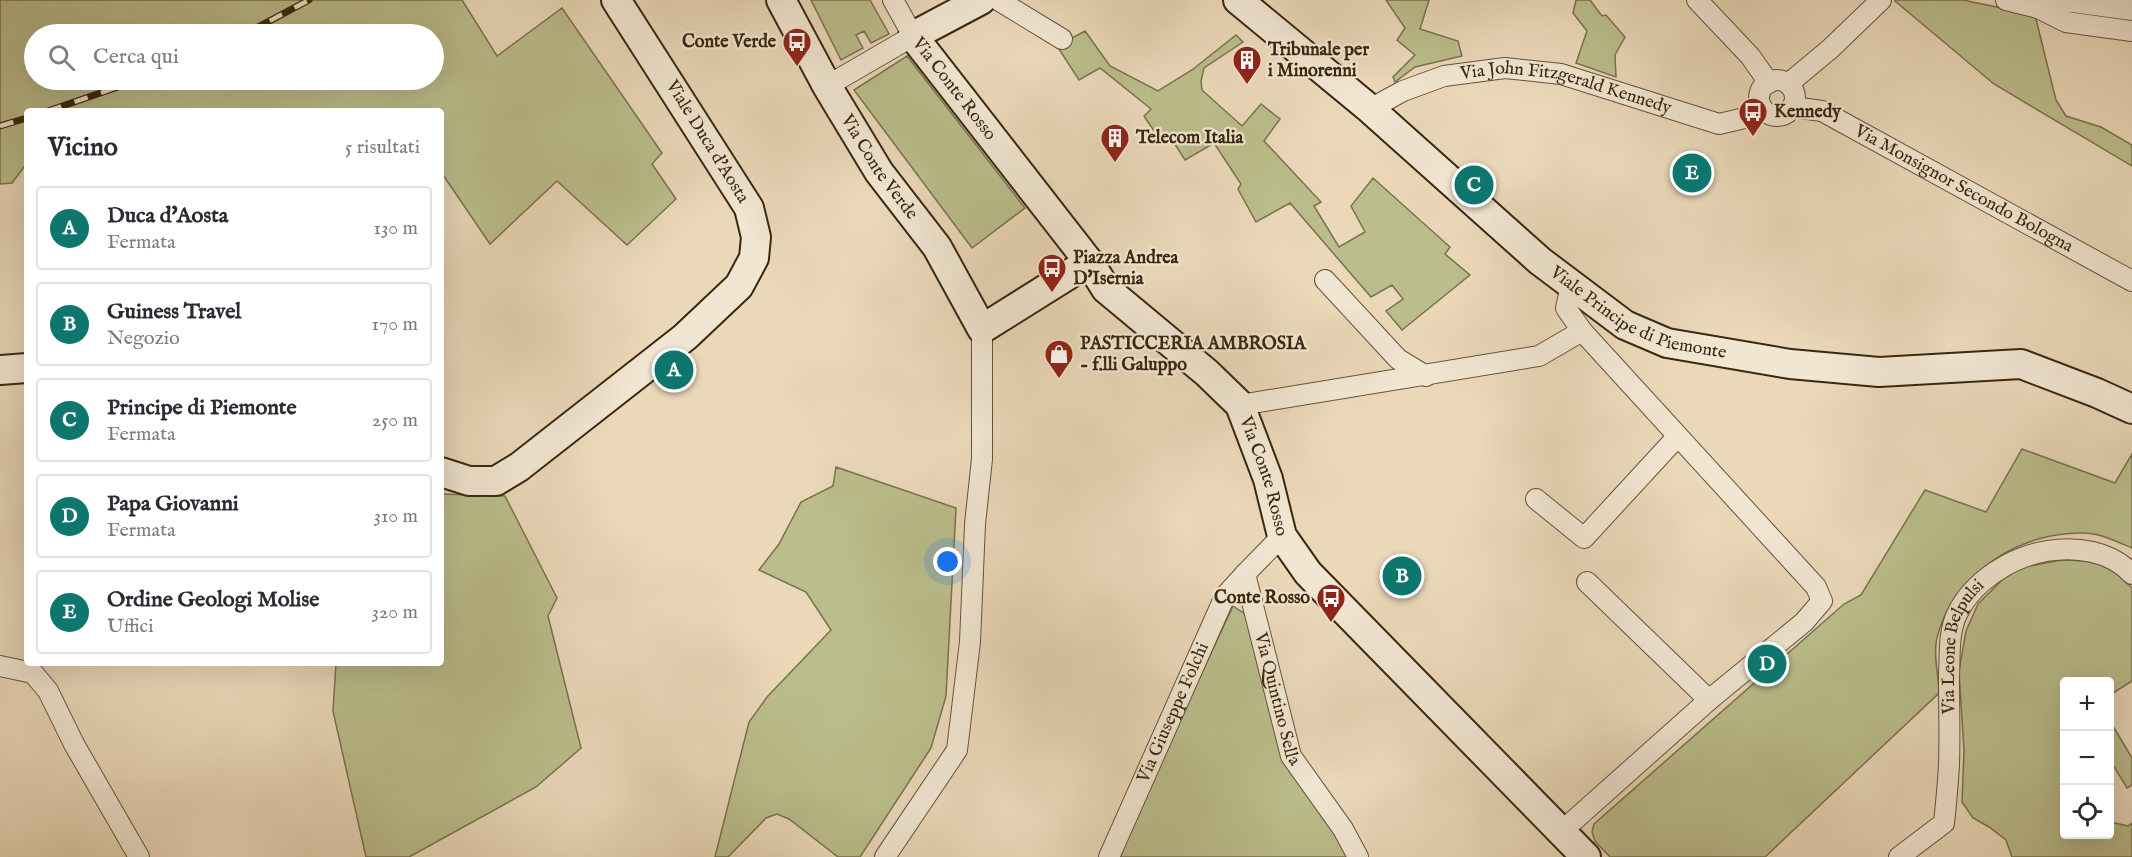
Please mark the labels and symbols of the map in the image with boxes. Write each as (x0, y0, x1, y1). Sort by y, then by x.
bus stop icon: Conte Verde (781, 26, 813, 68)
place label: Conte Verde (682, 31, 777, 54)
street label: Via Conte Rosso (906, 32, 1002, 145)
place label: Tribunale per i Minorenni (1267, 39, 1369, 83)
building icon: Tribunale per i Minorenni (1231, 44, 1263, 86)
street label: Via John Fitzgerald Kennedy (1458, 57, 1674, 120)
street label: Viale Duca d'Aosta (659, 75, 754, 208)
bus stop icon: Kennedy (1737, 96, 1769, 138)
place label: Kennedy (1774, 101, 1842, 124)
street label: Via Conte Verde (835, 109, 923, 224)
street label: Via Monsignor Secondo Bologna (1850, 119, 2077, 258)
building icon: Telecom Italia (1099, 122, 1131, 164)
place label: Telecom Italia (1135, 127, 1244, 150)
pin: E (1672, 150, 1712, 195)
pin: C (1454, 162, 1494, 207)
place label: Piazza Andrea D'Isernia (1073, 247, 1180, 291)
bus stop icon: Piazza Andrea D'Isernia (1036, 252, 1068, 294)
street label: Viale Principe di Piemonte (1545, 261, 1728, 364)
place label: PASTICCERIA AMBROSIA - f.lli Galuppo (1080, 333, 1307, 377)
shop icon: PASTICCERIA AMBROSIA - f.lli Galuppo (1043, 338, 1075, 380)
pin: A (654, 348, 694, 392)
street label: Via Conte Rosso (1234, 412, 1293, 539)
your location (933, 547, 962, 576)
pin: B (1382, 554, 1422, 598)
street label: Via Leone Belpulsi (1937, 574, 1989, 715)
bus stop icon: Conte Rosso (1315, 582, 1347, 624)
place label: Conte Rosso (1214, 587, 1310, 610)
street label: Via Quintino Sella (1249, 629, 1306, 770)
street label: Via Giuseppe Folchi (1132, 639, 1214, 787)
pin: D (1748, 642, 1786, 686)

